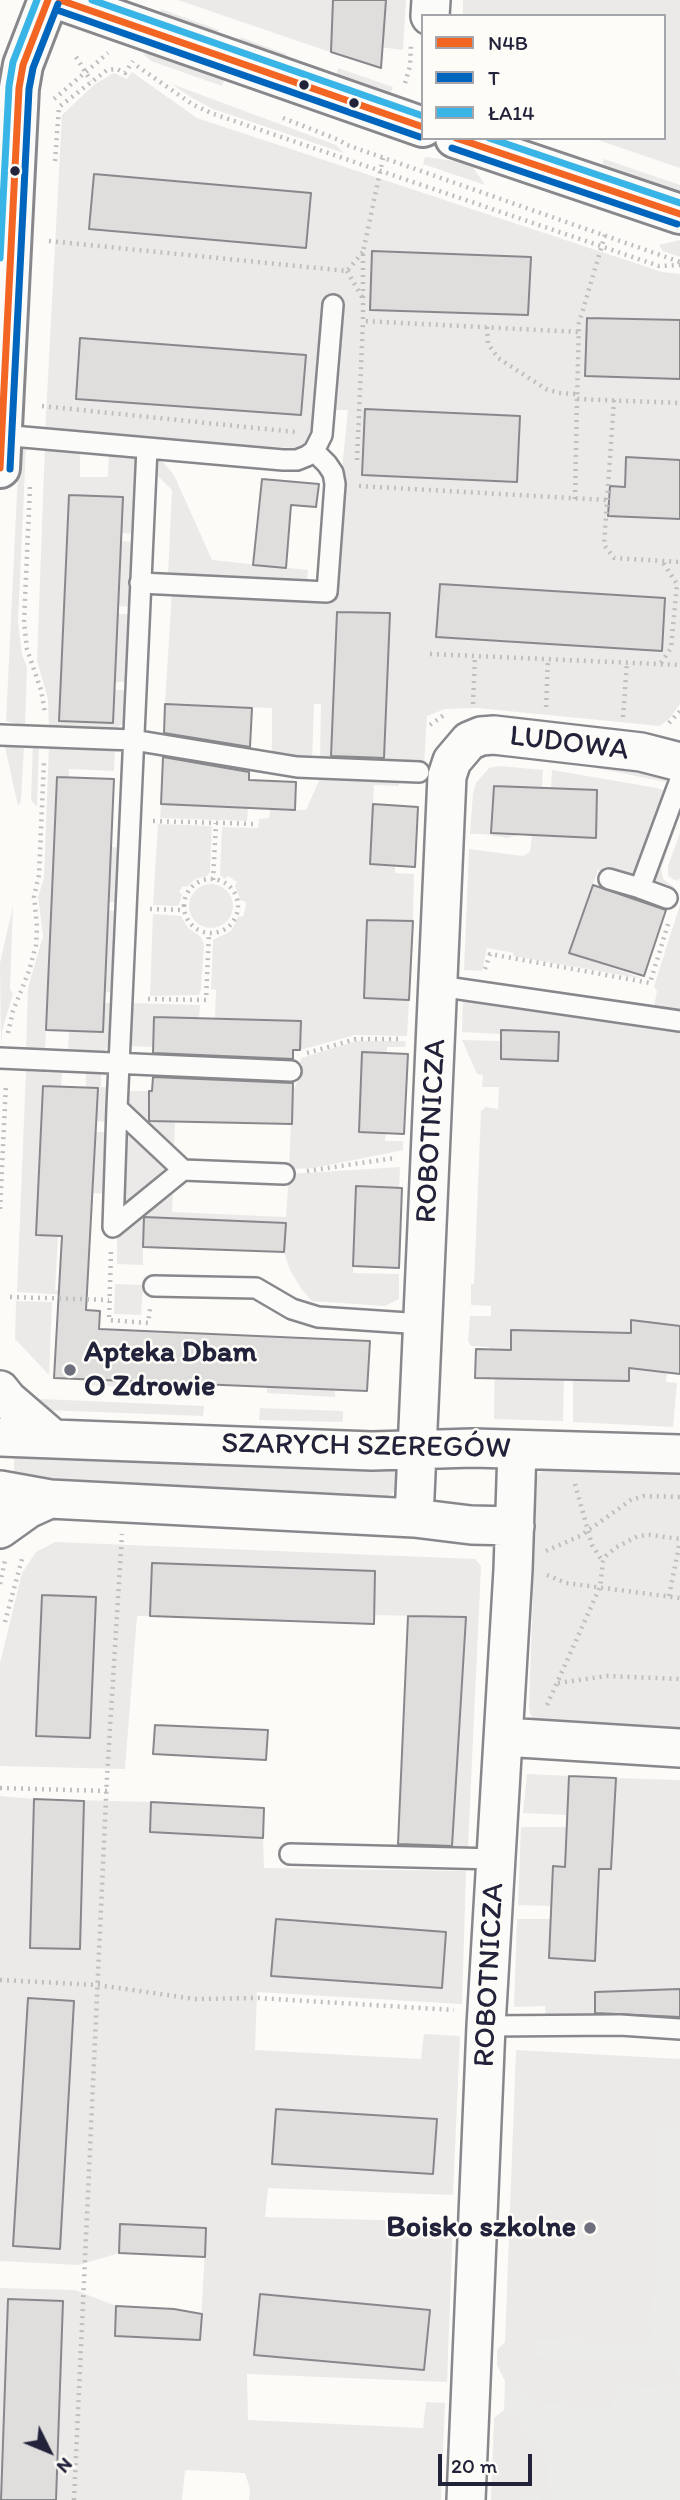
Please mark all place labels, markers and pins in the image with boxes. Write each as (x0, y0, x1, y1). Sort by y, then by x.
unlabelled marker (297, 78, 311, 92)
unlabelled marker (347, 96, 361, 110)
unlabelled marker (8, 164, 22, 178)
place label: Apteka Dbam O Zdrowie (84, 1335, 257, 1406)
marker: Apteka Dbam O Zdrowie (62, 1362, 78, 1378)
place label: Boisko szkolne (386, 2210, 576, 2246)
marker: Boisko szkolne (582, 2220, 598, 2236)

